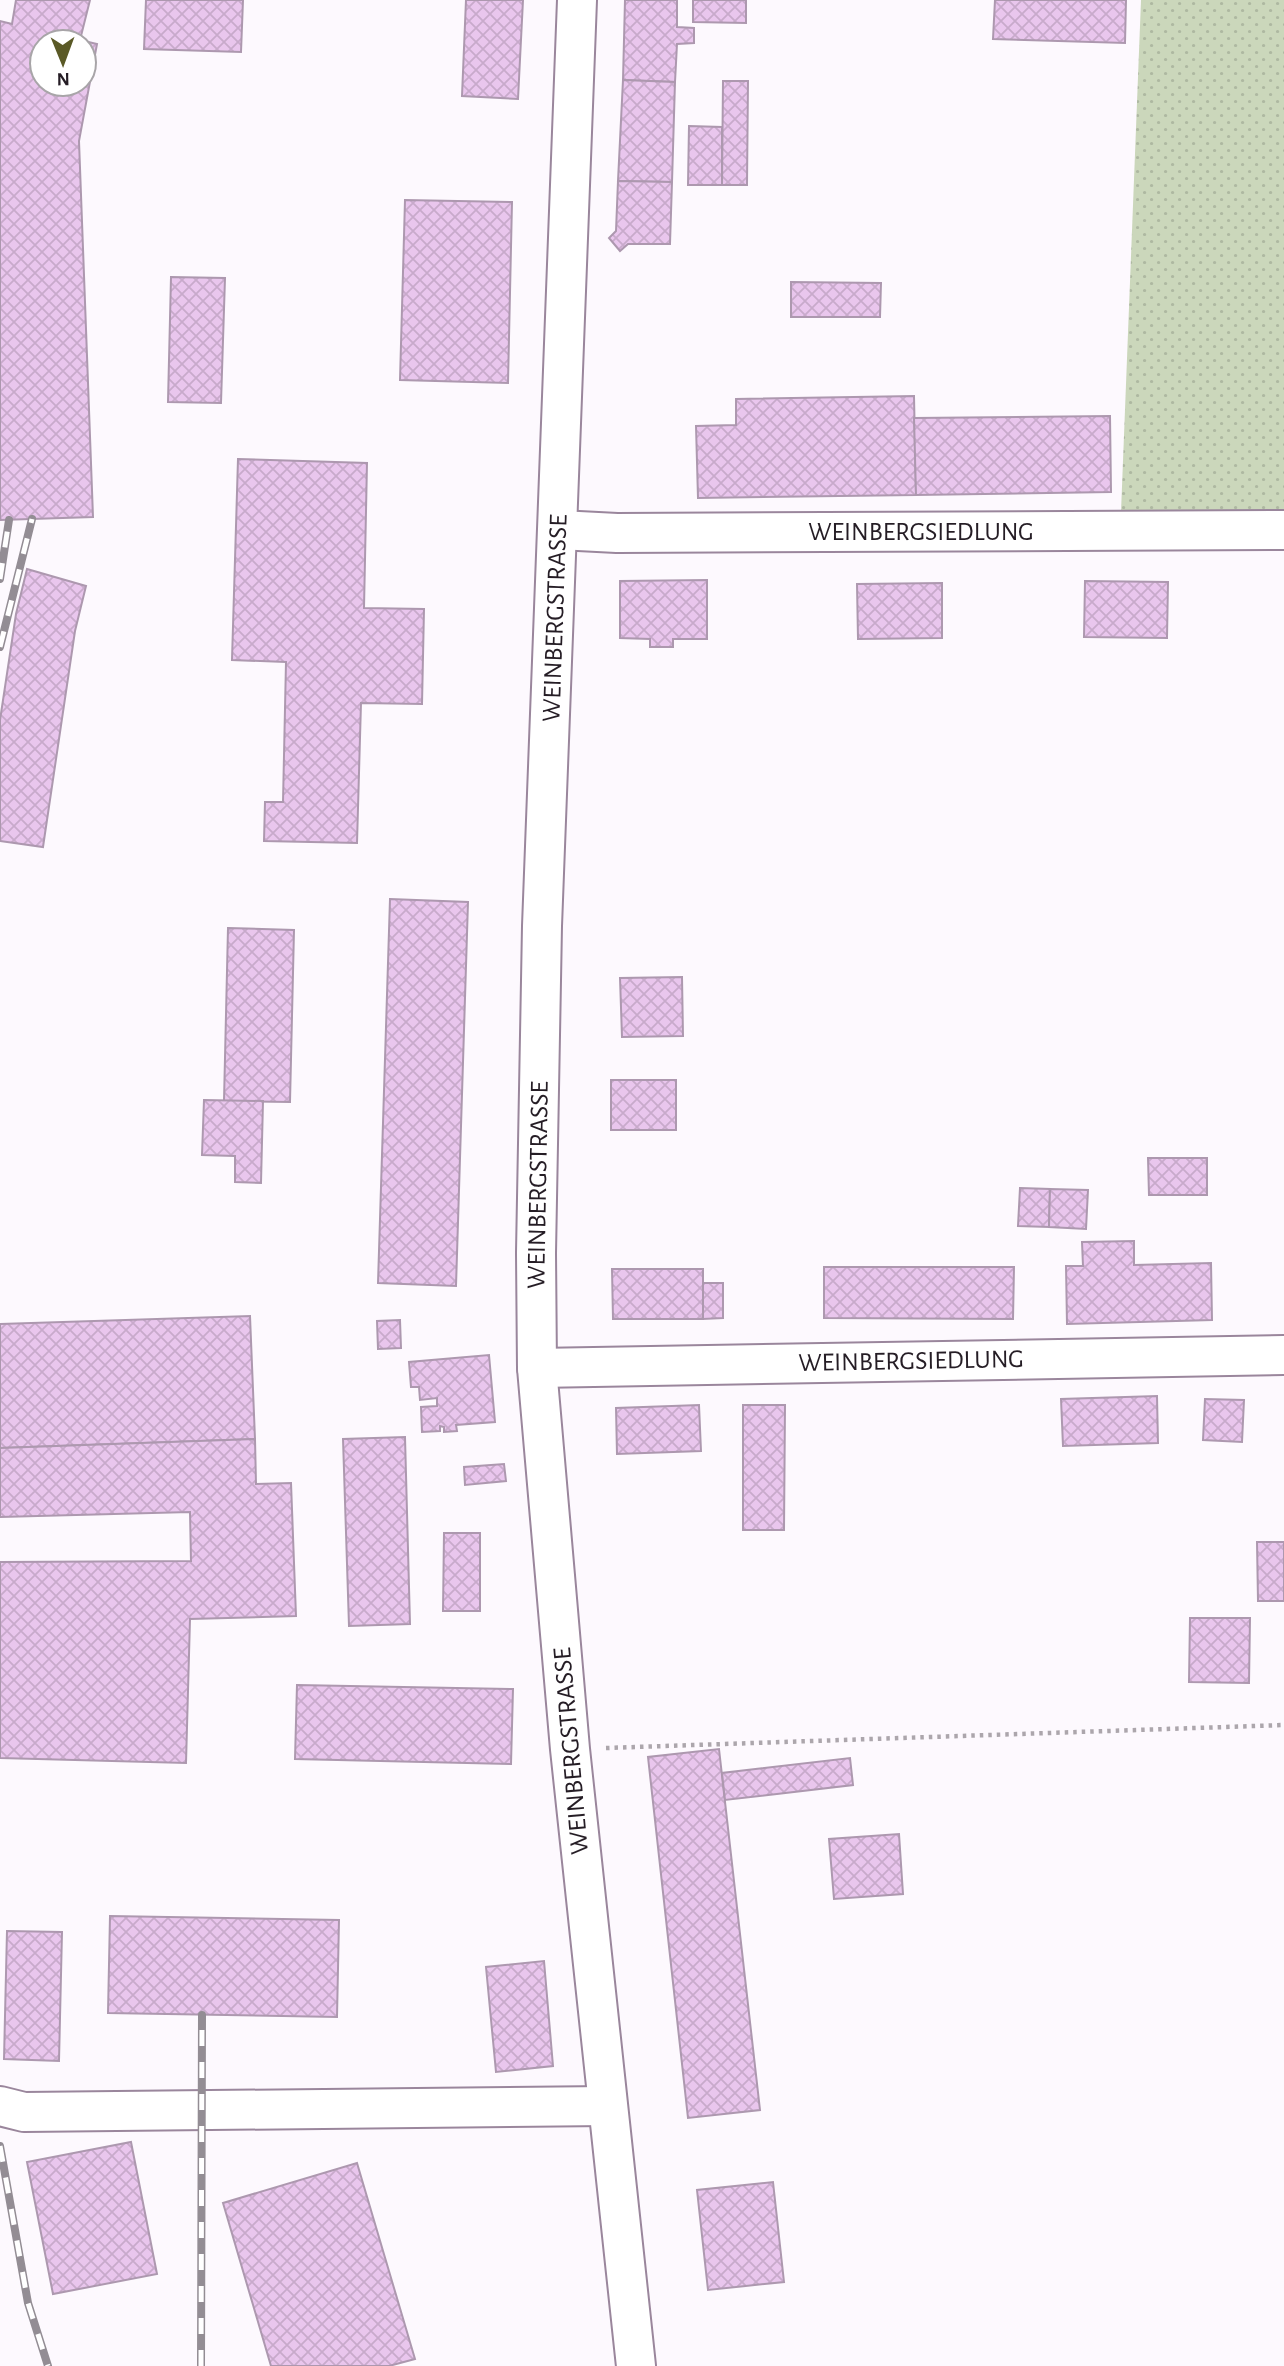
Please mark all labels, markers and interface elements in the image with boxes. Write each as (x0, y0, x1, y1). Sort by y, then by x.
north arrow (28, 28, 98, 98)
text: N (56, 69, 70, 88)
street label: WEINBERGSTRASSE (538, 514, 572, 722)
street label: WEINBERGSIEDLUNG (808, 519, 1034, 545)
street label: WEINBERGSTRASSE (523, 1081, 553, 1289)
street label: WEINBERGSIEDLUNG (798, 1346, 1024, 1376)
street label: WEINBERGSTRASSE (549, 1646, 593, 1856)

